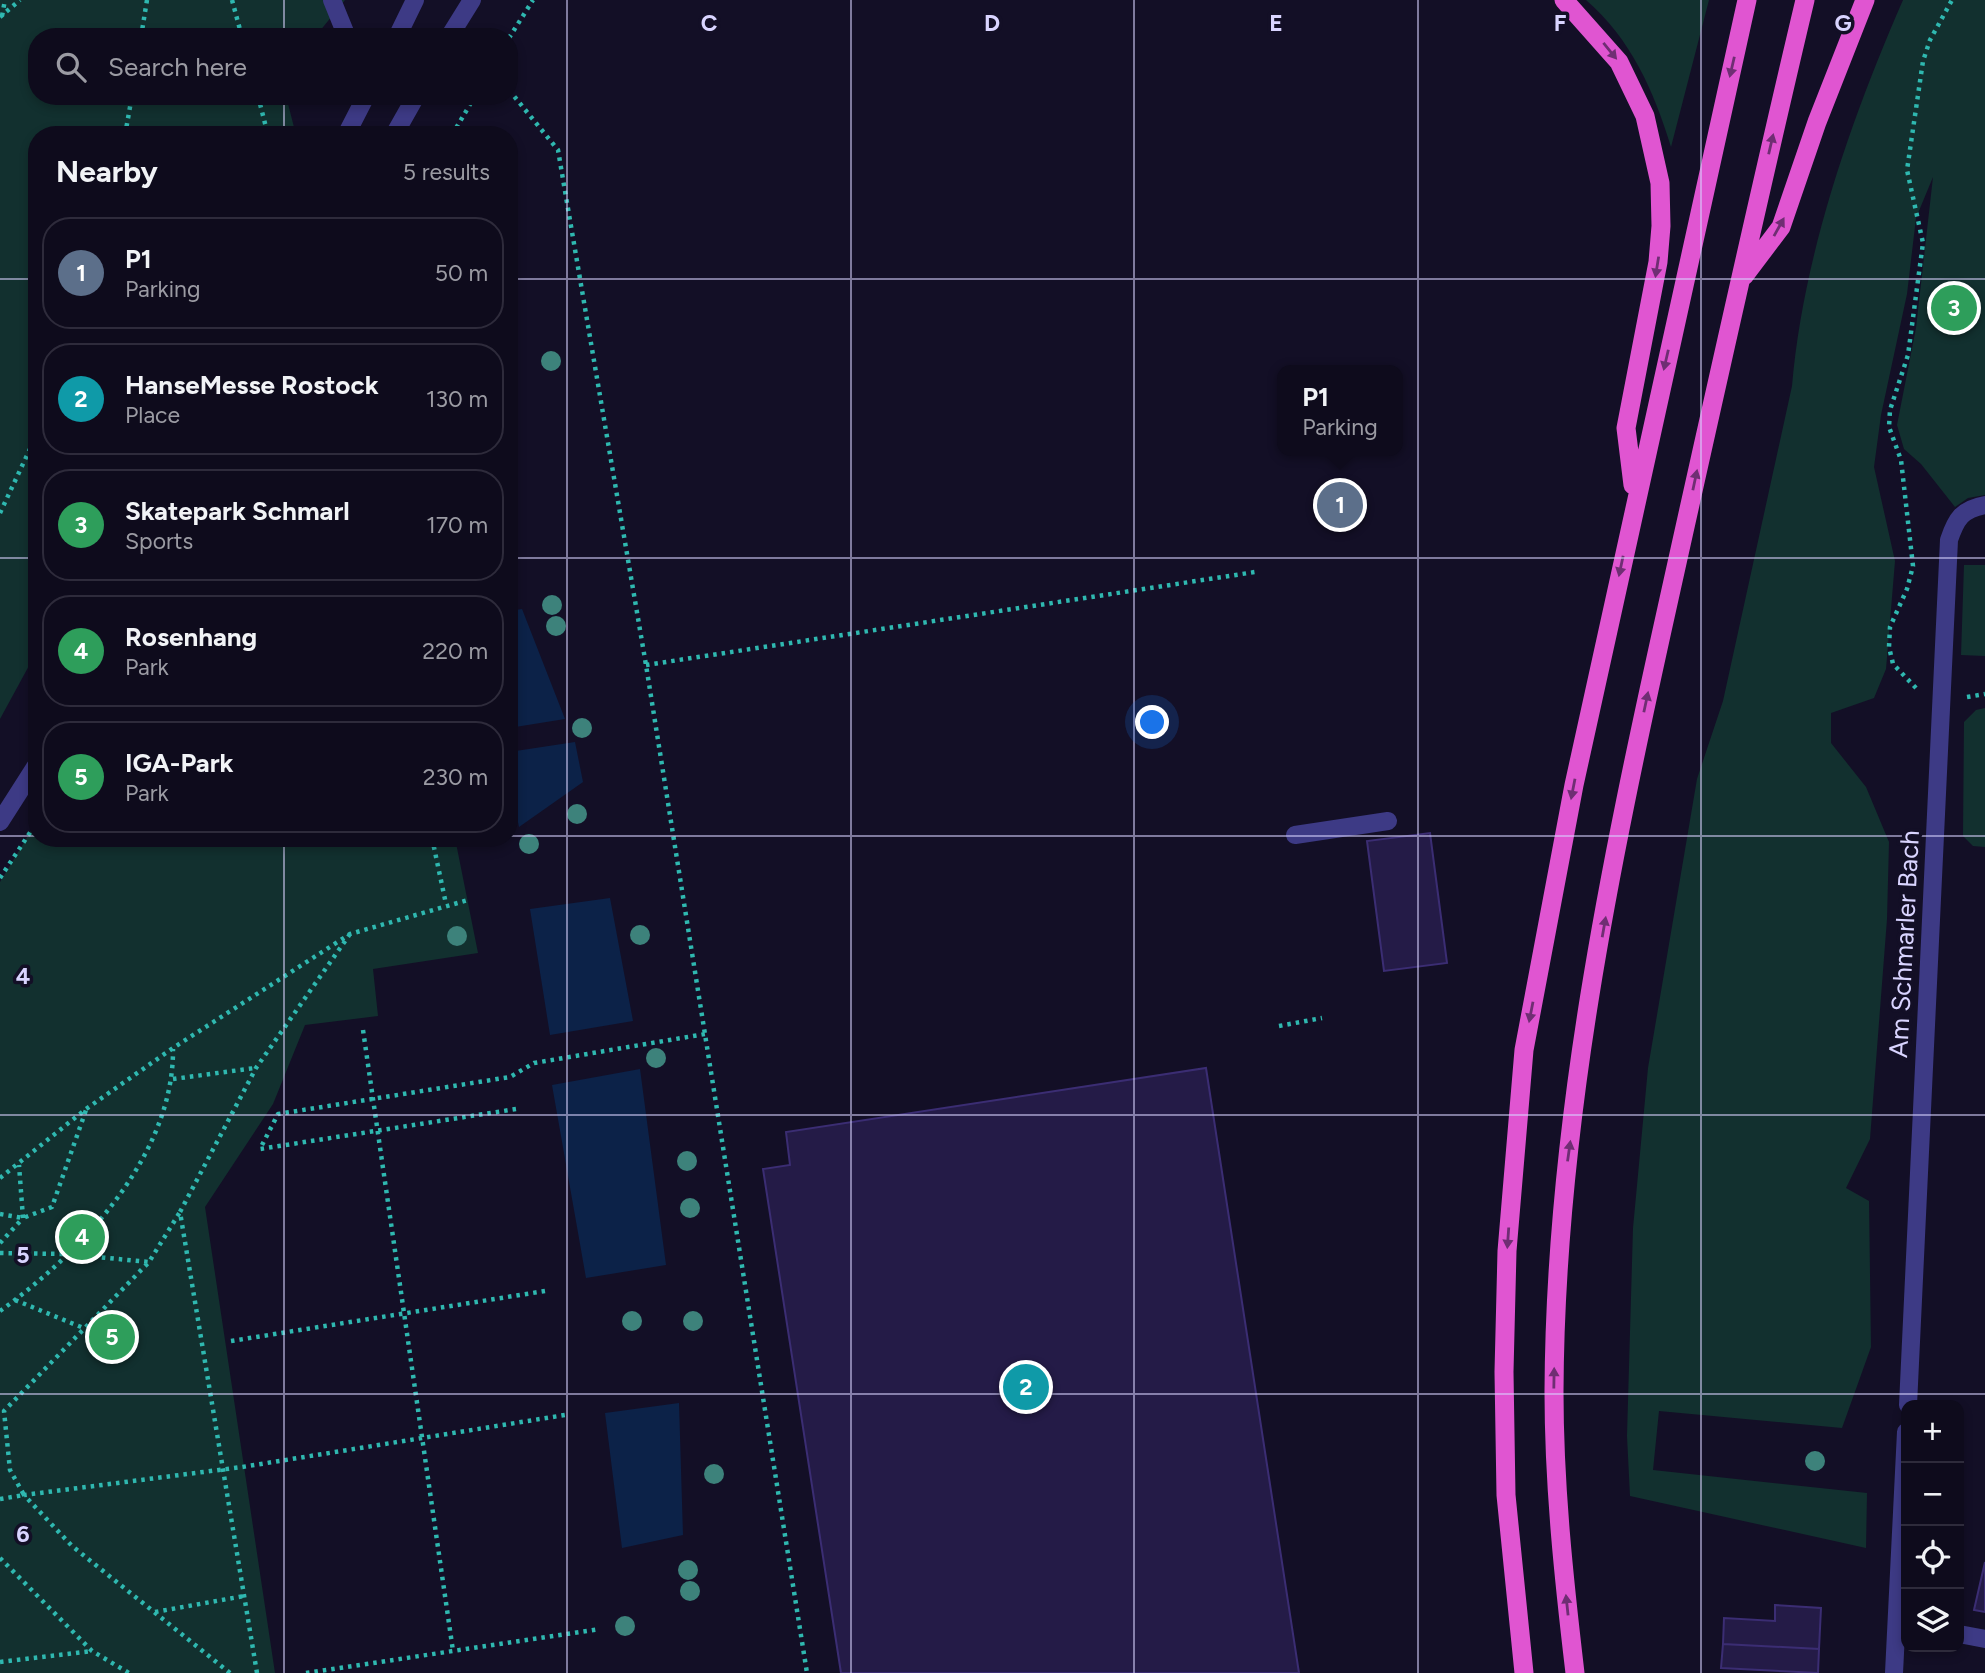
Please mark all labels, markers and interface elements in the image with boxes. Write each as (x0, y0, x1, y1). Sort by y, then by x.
text: C (701, 9, 718, 37)
text: D (984, 9, 1000, 37)
text: E (1269, 9, 1283, 37)
text: F (1554, 9, 1567, 37)
text: G (1834, 9, 1852, 37)
search box (28, 28, 518, 105)
one-way arrow (1602, 42, 1617, 59)
icon: search (52, 48, 90, 86)
text: Search here (108, 51, 247, 83)
one-way arrow (1727, 56, 1738, 78)
one-way arrow (1766, 133, 1777, 155)
text: Nearby (56, 153, 158, 190)
text: 5 results (403, 158, 490, 186)
one-way arrow (1773, 218, 1785, 237)
text: P1 (125, 243, 152, 275)
one-way arrow (1651, 256, 1662, 278)
text: 1 (76, 259, 86, 287)
text: 50 m (435, 259, 488, 287)
text: Parking (125, 275, 200, 303)
pin: 3 (1931, 282, 1977, 334)
one-way arrow (1661, 349, 1672, 371)
popup (1277, 365, 1403, 456)
text: HanseMesse Rostock (125, 369, 379, 401)
text: P1 (1302, 381, 1329, 413)
text: 2 (74, 385, 88, 413)
text: 130 m (426, 385, 488, 413)
text: Place (125, 401, 180, 429)
text: Parking (1302, 413, 1378, 441)
one-way arrow (1690, 469, 1701, 491)
pin: 1 (1317, 479, 1363, 531)
text: Skatepark Schmarl (125, 495, 350, 527)
text: 3 (75, 511, 87, 539)
text: 170 m (426, 511, 488, 539)
text: Sports (125, 527, 193, 555)
one-way arrow (1615, 555, 1626, 577)
text: Rosenhang (125, 621, 257, 653)
text: 4 (74, 637, 88, 665)
text: 220 m (422, 637, 488, 665)
text: Park (125, 653, 169, 681)
one-way arrow (1641, 691, 1652, 713)
your location (1135, 705, 1169, 739)
text: IGA-Park (125, 747, 234, 779)
text: 5 (74, 763, 88, 791)
text: 230 m (423, 763, 488, 791)
one-way arrow (1568, 778, 1579, 800)
text: Park (125, 779, 169, 807)
street label: Am Schmarler Bach (1882, 829, 1926, 1059)
one-way arrow (1599, 916, 1610, 938)
text: 4 (16, 962, 30, 990)
one-way arrow (1525, 1001, 1536, 1023)
one-way arrow (1564, 1140, 1575, 1162)
pin: 4 (59, 1211, 105, 1263)
one-way arrow (1502, 1227, 1513, 1249)
text: 5 (16, 1241, 30, 1269)
pin: 5 (89, 1311, 135, 1363)
pin: 2 (1003, 1361, 1049, 1413)
one-way arrow (1549, 1367, 1560, 1389)
map controls (1901, 1400, 1964, 1652)
button: + (1901, 1400, 1964, 1463)
button: − (1901, 1463, 1964, 1526)
text: 6 (16, 1520, 30, 1548)
button: locate (1901, 1526, 1964, 1589)
button: layers (1901, 1589, 1964, 1652)
one-way arrow (1562, 1594, 1573, 1616)

